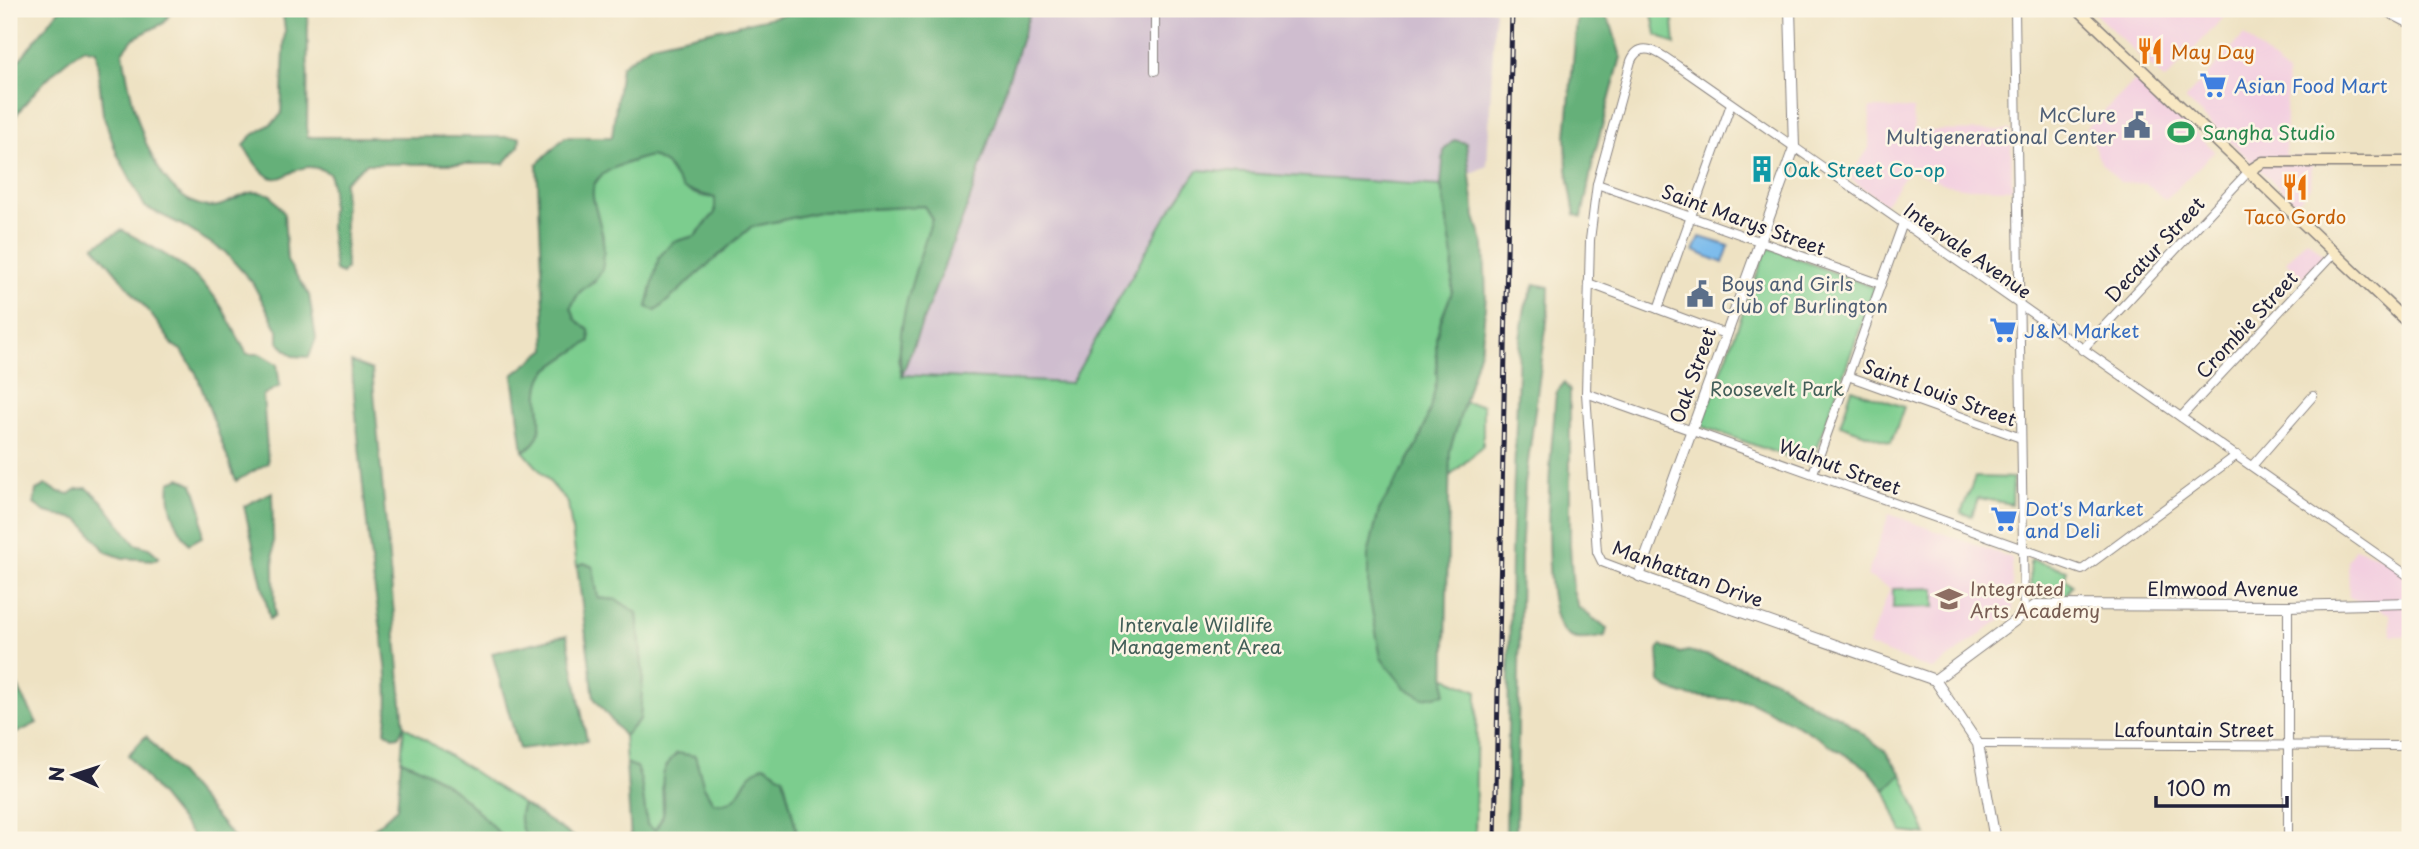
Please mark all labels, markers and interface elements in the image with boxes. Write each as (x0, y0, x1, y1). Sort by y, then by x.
restaurant icon: May Day (2135, 36, 2165, 66)
place label: May Day (2171, 37, 2255, 65)
supermarket icon: Asian Food Mart (2198, 70, 2228, 100)
place label: Asian Food Mart (2234, 71, 2388, 99)
place label: McClure Multigenerational Center (1886, 100, 2116, 150)
public building icon: McClure Multigenerational Center (2122, 110, 2152, 140)
sports icon: Sangha Studio (2166, 117, 2196, 147)
place label: Sangha Studio (2202, 118, 2335, 146)
building icon: Oak Street Co-op (1747, 154, 1777, 184)
place label: Oak Street Co-op (1783, 155, 1945, 183)
restaurant icon: Taco Gordo (2280, 172, 2310, 202)
street label: Saint Marys Street (1658, 176, 1830, 262)
street label: Decatur Street (2098, 190, 2211, 308)
street label: Intervale Avenue (1899, 196, 2037, 304)
place label: Taco Gordo (2244, 202, 2346, 230)
street label: Crombie Street (2189, 264, 2303, 384)
place label: Boys and Girls Club of Burlington (1721, 269, 1888, 319)
public building icon: Boys and Girls Club of Burlington (1685, 279, 1715, 309)
supermarket icon: J&M Market (1988, 315, 2018, 345)
place label: J&M Market (2024, 316, 2139, 344)
street label: Oak Street (1662, 323, 1722, 427)
street label: Saint Louis Street (1859, 351, 2021, 433)
park label: Roosevelt Park (1710, 374, 1845, 402)
street label: Walnut Street (1775, 431, 1905, 501)
place label: Dot's Market and Deli (2025, 494, 2144, 544)
supermarket icon: Dot's Market and Deli (1989, 504, 2019, 534)
street label: Manhattan Drive (1609, 533, 1767, 613)
place label: Integrated Arts Academy (1970, 574, 2100, 624)
street label: Elmwood Avenue (2147, 574, 2299, 602)
school or university icon: Integrated Arts Academy (1934, 584, 1964, 614)
park label: Intervale Wildlife Management Area (1110, 610, 1282, 660)
street label: Lafountain Street (2114, 715, 2274, 743)
north arrow (38, 740, 108, 810)
scale bar (2156, 765, 2288, 809)
text: N (42, 766, 70, 782)
text: 100 m (2167, 771, 2231, 803)

